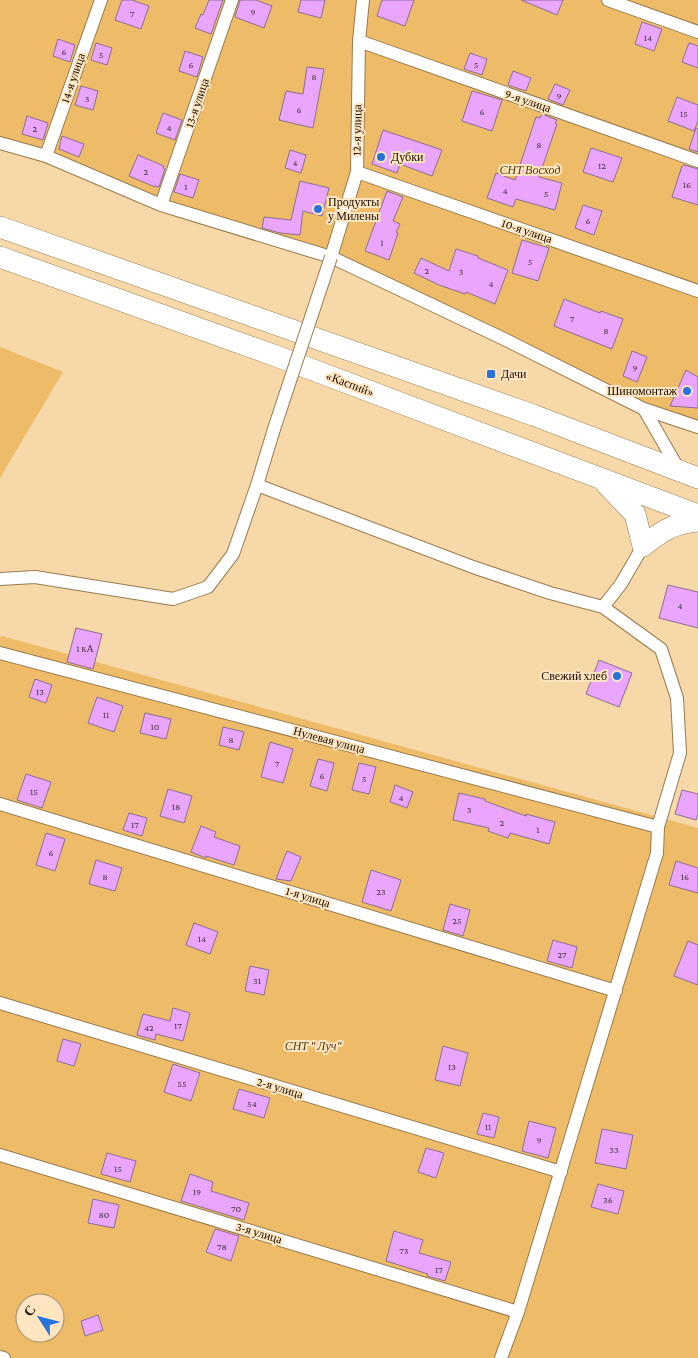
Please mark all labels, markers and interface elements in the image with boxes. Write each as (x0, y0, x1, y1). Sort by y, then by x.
house number: 9 (250, 6, 256, 17)
house number: 7 (130, 8, 135, 19)
house number: 14 (644, 32, 652, 43)
house number: 6 (61, 46, 67, 57)
house number: 5 (99, 49, 104, 60)
street label: 14-я улица (58, 51, 88, 105)
house number: 6 (188, 59, 194, 70)
house number: 5 (474, 59, 479, 70)
house number: 8 (311, 71, 317, 82)
street label: 13-я улица (182, 76, 212, 130)
street label: 9-я улица (503, 87, 554, 116)
house number: 9 (556, 90, 562, 101)
house number: 3 (85, 93, 90, 104)
street label: 12-я улица (350, 103, 364, 156)
house number: 6 (296, 104, 302, 115)
house number: 6 (479, 106, 485, 117)
house number: 15 (680, 108, 688, 119)
house number: 4 (166, 122, 172, 133)
house number: 2 (33, 123, 38, 134)
house number: 8 (536, 139, 542, 150)
place label: Дубки (391, 150, 424, 164)
marker: Дубки (375, 151, 387, 163)
house number: 4 (292, 157, 298, 168)
house number: 12 (598, 160, 606, 171)
park label: СНТ Восход (499, 163, 561, 177)
house number: 2 (144, 166, 149, 177)
house number: 16 (683, 179, 691, 190)
house number: 1 (184, 181, 188, 192)
house number: 4 (502, 185, 508, 196)
house number: 5 (544, 188, 549, 199)
place label: Продукты у Милены (328, 195, 379, 223)
marker: Продукты у Милены (312, 203, 324, 215)
house number: 6 (585, 215, 591, 226)
street label: 10-я улица (500, 216, 555, 246)
house number: 1 (380, 237, 384, 248)
house number: 5 (528, 256, 533, 267)
house number: 2 (425, 265, 430, 276)
house number: 3 (459, 266, 464, 277)
house number: 4 (488, 278, 494, 289)
house number: 7 (570, 313, 575, 324)
house number: 8 (603, 325, 609, 336)
house number: 9 (632, 362, 638, 373)
place label: Дачи (501, 367, 527, 381)
street label: «Каспий» (324, 368, 376, 400)
marker: Дачи (485, 368, 497, 380)
place label: Шиномонтаж (607, 384, 678, 398)
marker: Шиномонтаж (681, 385, 693, 397)
house number: 4 (677, 600, 683, 611)
house number: 1 кА (76, 643, 94, 654)
place label: Свежий хлеб (541, 669, 607, 683)
marker: Свежий хлеб (611, 670, 623, 682)
house number: 13 (36, 686, 44, 697)
house number: 11 (103, 709, 109, 720)
house number: 10 (151, 721, 160, 732)
street label: Нулевая улица (292, 724, 367, 756)
house number: 8 (228, 734, 234, 745)
house number: 7 (275, 758, 280, 769)
house number: 6 (319, 770, 325, 781)
house number: 5 (362, 773, 367, 784)
house number: 15 (30, 786, 38, 797)
house number: 4 (398, 792, 404, 803)
house number: 18 (172, 801, 180, 812)
house number: 3 (467, 804, 472, 815)
house number: 2 (500, 817, 505, 828)
house number: 17 (131, 819, 139, 830)
house number: 1 (536, 824, 540, 835)
house number: 6 (48, 847, 54, 858)
house number: 8 (102, 871, 108, 882)
house number: 16 (681, 871, 689, 882)
street label: 1-я улица (284, 884, 333, 911)
house number: 23 (376, 886, 386, 897)
house number: 25 (452, 915, 462, 926)
house number: 14 (198, 933, 206, 944)
house number: 27 (557, 949, 567, 960)
house number: 31 (253, 975, 261, 986)
house number: 17 (174, 1020, 182, 1031)
house number: 42 (144, 1022, 154, 1033)
park label: СНТ " Луч" (285, 1039, 343, 1053)
house number: 13 (448, 1061, 456, 1072)
street label: 2-я улица (255, 1074, 305, 1102)
house number: 55 (177, 1078, 187, 1089)
house number: 54 (247, 1098, 257, 1109)
house number: 11 (485, 1121, 491, 1132)
house number: 9 (536, 1134, 542, 1145)
house number: 33 (609, 1144, 619, 1155)
house number: 15 (114, 1163, 122, 1174)
house number: 19 (193, 1186, 201, 1197)
house number: 36 (603, 1194, 613, 1205)
house number: 70 (231, 1203, 241, 1214)
house number: 80 (98, 1209, 110, 1220)
street label: 3-я улица (234, 1219, 284, 1247)
house number: 78 (217, 1241, 227, 1252)
house number: 73 (399, 1245, 409, 1256)
house number: 17 (435, 1264, 443, 1275)
north arrow (15, 1293, 65, 1343)
text: С (20, 1302, 39, 1319)

